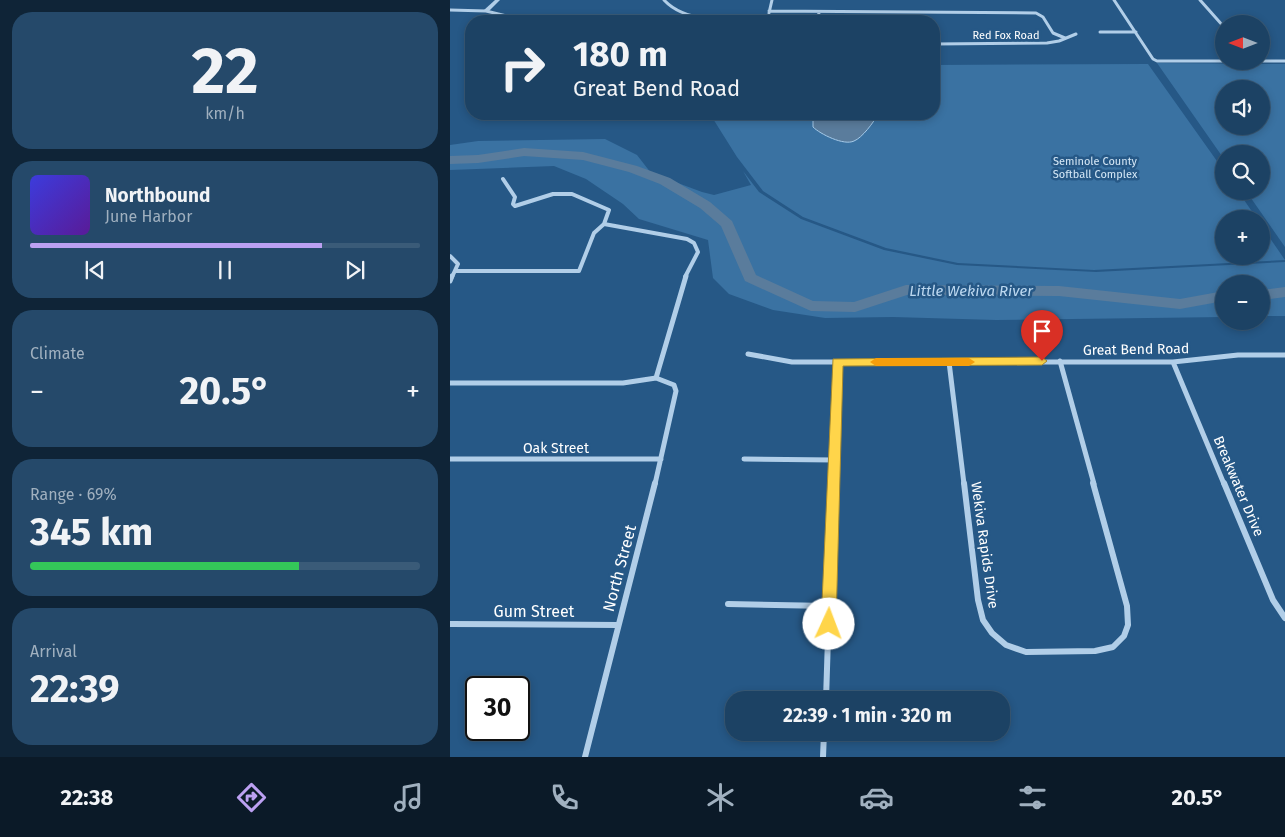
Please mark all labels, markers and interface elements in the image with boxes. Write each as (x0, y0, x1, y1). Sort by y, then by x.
north arrow (1215, 15, 1270, 70)
map controls (1215, 15, 1270, 330)
street label: Red Fox Road (973, 29, 1039, 42)
text: 22 (191, 32, 259, 110)
text: 180 m (573, 33, 668, 75)
icon: right (490, 35, 555, 100)
text: Great Bend Road (573, 75, 740, 102)
button: sound (1215, 80, 1270, 135)
text: km/h (205, 104, 245, 123)
button: search (1215, 145, 1270, 200)
park label: Seminole County Softball Complex (1053, 155, 1138, 181)
text: Northbound (105, 184, 210, 207)
text: June Harbor (105, 207, 192, 226)
button: + (1215, 210, 1270, 265)
icon: previous (81, 256, 109, 284)
icon: pause (211, 256, 239, 284)
icon: next (341, 256, 369, 284)
button: − (1215, 275, 1270, 330)
water label: Little Wekiva River (909, 282, 1034, 300)
pin (1021, 310, 1063, 361)
icon: arrive (1028, 317, 1056, 345)
street label: Great Bend Road (1083, 340, 1189, 359)
text: Climate (30, 344, 85, 363)
text: 20.5° (179, 368, 271, 414)
text: − (30, 375, 44, 408)
text: + (406, 375, 420, 408)
street label: Breakwater Drive (1210, 433, 1267, 539)
street label: Oak Street (523, 440, 590, 457)
street label: Wekiva Rapids Drive (967, 481, 1002, 610)
text: Range · 69% (30, 485, 117, 504)
text: 345 km (30, 509, 153, 555)
street label: North Street (599, 522, 640, 614)
position arrow (802, 597, 854, 649)
street label: Gum Street (494, 602, 575, 621)
text: Arrival (30, 642, 77, 661)
text: 22:39 (30, 666, 120, 712)
speed limit sign: 30 (465, 676, 530, 741)
text: 22:39 · 1 min · 320 m (783, 704, 952, 727)
icon: directions (234, 780, 269, 815)
icon: music (391, 780, 426, 815)
icon: phone (547, 780, 582, 815)
icon: climate (703, 780, 738, 815)
icon: car (859, 780, 894, 815)
icon: filters (1015, 780, 1050, 815)
text: 22:38 (61, 784, 113, 811)
text: 20.5° (1172, 784, 1224, 811)

